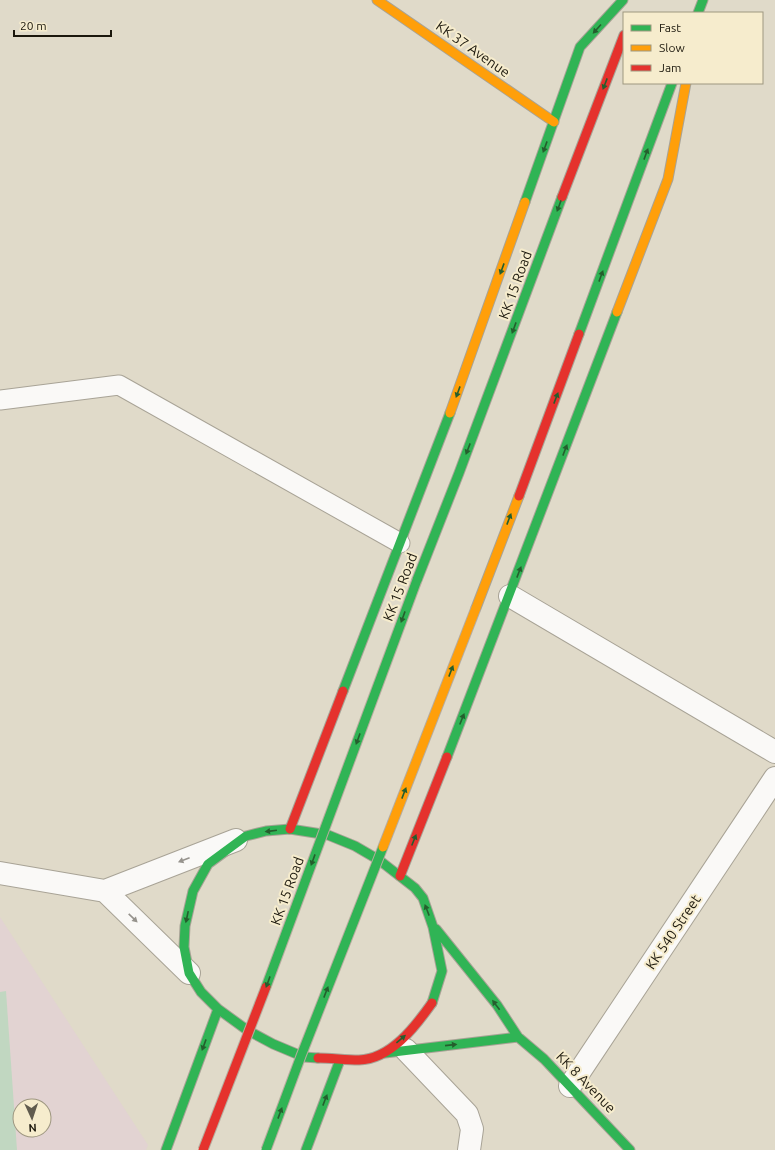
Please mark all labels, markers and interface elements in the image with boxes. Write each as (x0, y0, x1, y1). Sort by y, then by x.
scale bar (14, 12, 111, 38)
legend (623, 12, 763, 84)
street label: KK 37 Avenue (433, 18, 513, 80)
text: 20 m (20, 19, 47, 32)
text: Fast (659, 21, 681, 34)
one-way arrow (592, 24, 601, 34)
text: Slow (659, 41, 685, 54)
text: Jam (659, 61, 681, 74)
one-way arrow (601, 79, 607, 91)
one-way arrow (542, 141, 548, 153)
one-way arrow (644, 147, 650, 159)
one-way arrow (555, 200, 561, 212)
street label: KK 15 Road (495, 249, 535, 321)
one-way arrow (498, 264, 504, 276)
one-way arrow (599, 269, 605, 281)
one-way arrow (511, 322, 517, 334)
one-way arrow (455, 386, 461, 398)
one-way arrow (554, 391, 560, 403)
one-way arrow (465, 444, 471, 456)
one-way arrow (563, 444, 569, 456)
one-way arrow (507, 512, 513, 524)
street label: KK 15 Road (380, 551, 420, 623)
one-way arrow (516, 565, 522, 577)
one-way arrow (400, 611, 406, 623)
one-way arrow (448, 665, 454, 677)
one-way arrow (459, 714, 465, 725)
one-way arrow (355, 733, 361, 745)
one-way arrow (401, 786, 407, 798)
one-way arrow (265, 828, 277, 834)
one-way arrow (412, 834, 418, 846)
street label: KK 15 Road (267, 855, 307, 927)
one-way arrow (309, 855, 315, 867)
one-way arrow (177, 858, 189, 864)
street label: KK 540 Street (642, 891, 704, 972)
one-way arrow (424, 904, 430, 916)
one-way arrow (184, 911, 190, 923)
one-way arrow (128, 913, 138, 923)
one-way arrow (264, 977, 270, 989)
one-way arrow (323, 985, 329, 997)
one-way arrow (492, 999, 500, 1010)
one-way arrow (396, 1034, 406, 1043)
one-way arrow (201, 1040, 207, 1052)
one-way arrow (445, 1042, 457, 1048)
street label: KK 8 Avenue (553, 1048, 619, 1116)
one-way arrow (322, 1094, 328, 1106)
north arrow (12, 1098, 52, 1138)
one-way arrow (277, 1107, 283, 1119)
text: N (28, 1122, 37, 1134)

